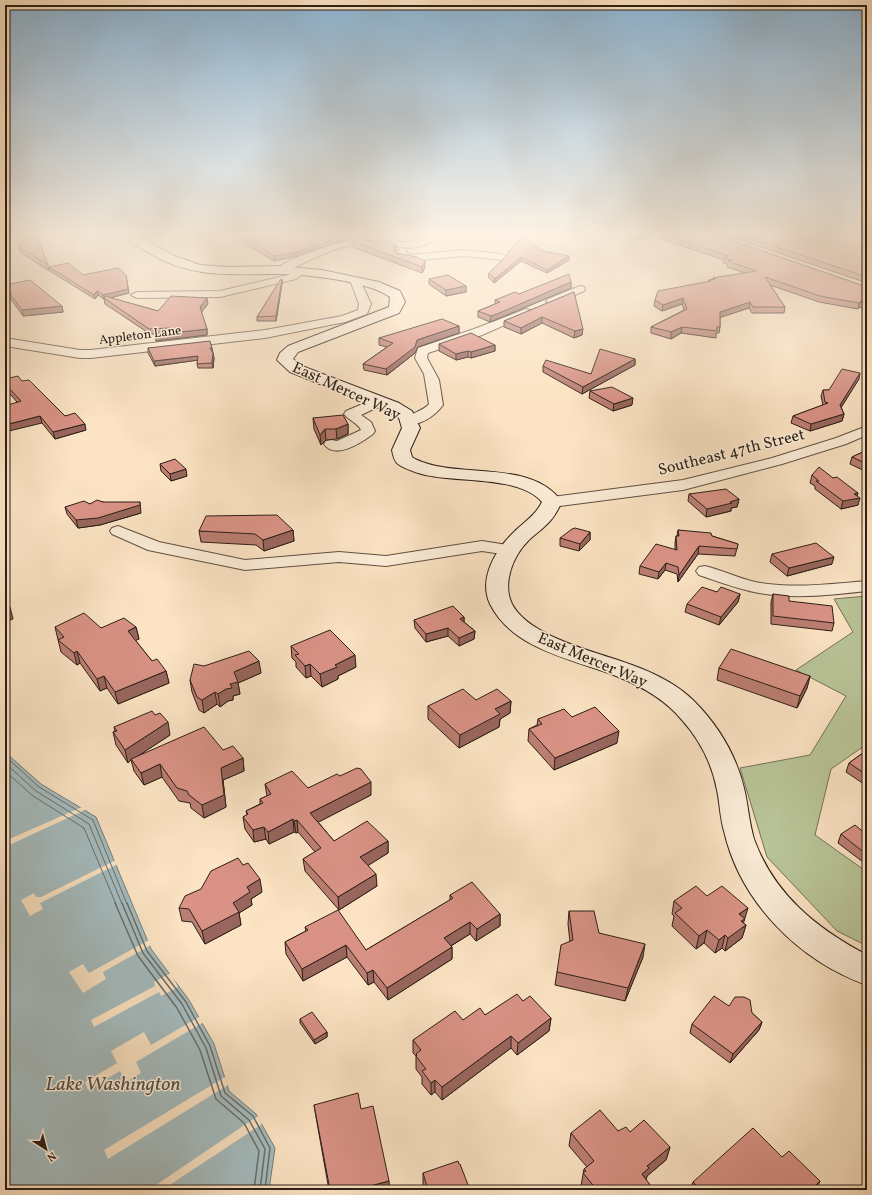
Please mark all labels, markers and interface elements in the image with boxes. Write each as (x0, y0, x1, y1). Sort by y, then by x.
street label: Appleton Lane (98, 322, 182, 350)
street label: East Mercer Way (288, 357, 404, 427)
street label: Southeast 47th Street (656, 424, 807, 482)
street label: East Mercer Way (534, 628, 651, 694)
water label: Lake Washington (45, 1071, 181, 1099)
north arrow (26, 1129, 66, 1169)
text: N (43, 1147, 59, 1164)

